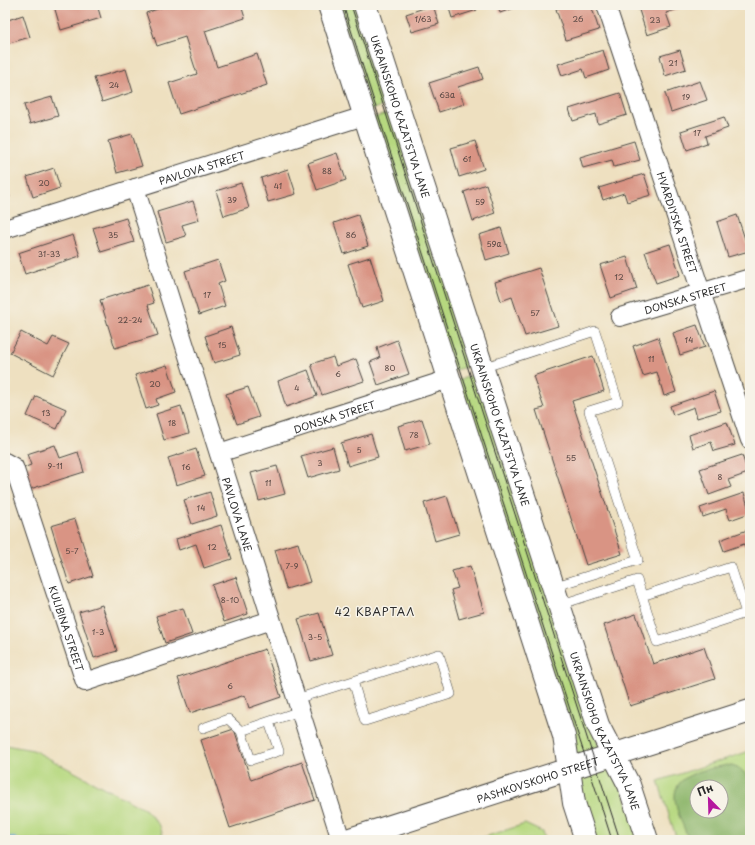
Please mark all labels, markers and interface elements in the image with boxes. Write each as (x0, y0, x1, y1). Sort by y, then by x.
house number: 1/63 (414, 13, 432, 25)
house number: 26 (573, 13, 584, 25)
house number: 23 (650, 14, 660, 26)
street label: UKRAINSKOHO KAZATSTVA LANE (368, 33, 434, 200)
house number: 21 (668, 57, 678, 69)
house number: 24 (109, 79, 119, 91)
house number: 63а (439, 89, 455, 101)
house number: 19 (682, 91, 690, 103)
house number: 17 (693, 127, 702, 139)
street label: PAVLOVA STREET (157, 147, 247, 188)
house number: 61 (463, 153, 472, 165)
house number: 88 (322, 165, 332, 177)
street label: HVARDIYSKA STREET (654, 170, 702, 275)
house number: 20 (38, 177, 50, 189)
house number: 41 (274, 180, 282, 192)
house number: 39 (227, 194, 237, 206)
house number: 59 (475, 196, 485, 208)
house number: 35 (108, 229, 118, 241)
house number: 86 (346, 229, 357, 241)
house number: 59а (487, 238, 501, 250)
house number: 31-33 (38, 248, 60, 260)
house number: 12 (614, 271, 624, 283)
street label: DONSKA STREET (642, 278, 728, 317)
house number: 17 (203, 289, 212, 301)
house number: 57 (530, 307, 540, 319)
house number: 22-24 (117, 314, 143, 326)
house number: 14 (685, 334, 693, 346)
house number: 15 (218, 339, 226, 351)
street label: UKRAINSKOHO KAZATSTVA LANE (467, 341, 534, 508)
house number: 11 (648, 353, 654, 365)
house number: 80 (385, 362, 396, 374)
house number: 6 (335, 368, 341, 380)
house number: 20 (149, 378, 161, 390)
house number: 4 (294, 382, 300, 394)
street label: DONSKA STREET (291, 396, 377, 436)
house number: 13 (42, 407, 50, 419)
house number: 18 (168, 417, 176, 429)
house number: 78 (409, 429, 419, 441)
house number: 5 (356, 444, 362, 456)
house number: 55 (566, 452, 576, 464)
house number: 3 (317, 457, 323, 469)
house number: 9-11 (47, 460, 63, 472)
house number: 16 (181, 461, 191, 473)
house number: 8 (718, 471, 723, 483)
street label: PAVLOVA LANE (219, 475, 257, 553)
house number: 11 (265, 477, 271, 489)
house number: 14 (197, 502, 205, 514)
house number: 12 (207, 541, 217, 553)
house number: 5-7 (65, 545, 79, 557)
house number: 7-9 (286, 560, 299, 572)
street label: KULIBINA STREET (46, 583, 88, 673)
house number: 8-10 (221, 594, 239, 606)
district label: 42 КВАРТАЛ (335, 603, 415, 620)
house number: 1-3 (92, 626, 104, 638)
house number: 3-5 (308, 631, 322, 643)
street label: UKRAINSKOHO KAZATSTVA LANE (567, 649, 644, 812)
house number: 6 (227, 680, 233, 692)
street label: PASHKOVSKOHO STREET (475, 752, 601, 806)
text: Пн (694, 778, 716, 800)
north arrow (689, 779, 729, 819)

